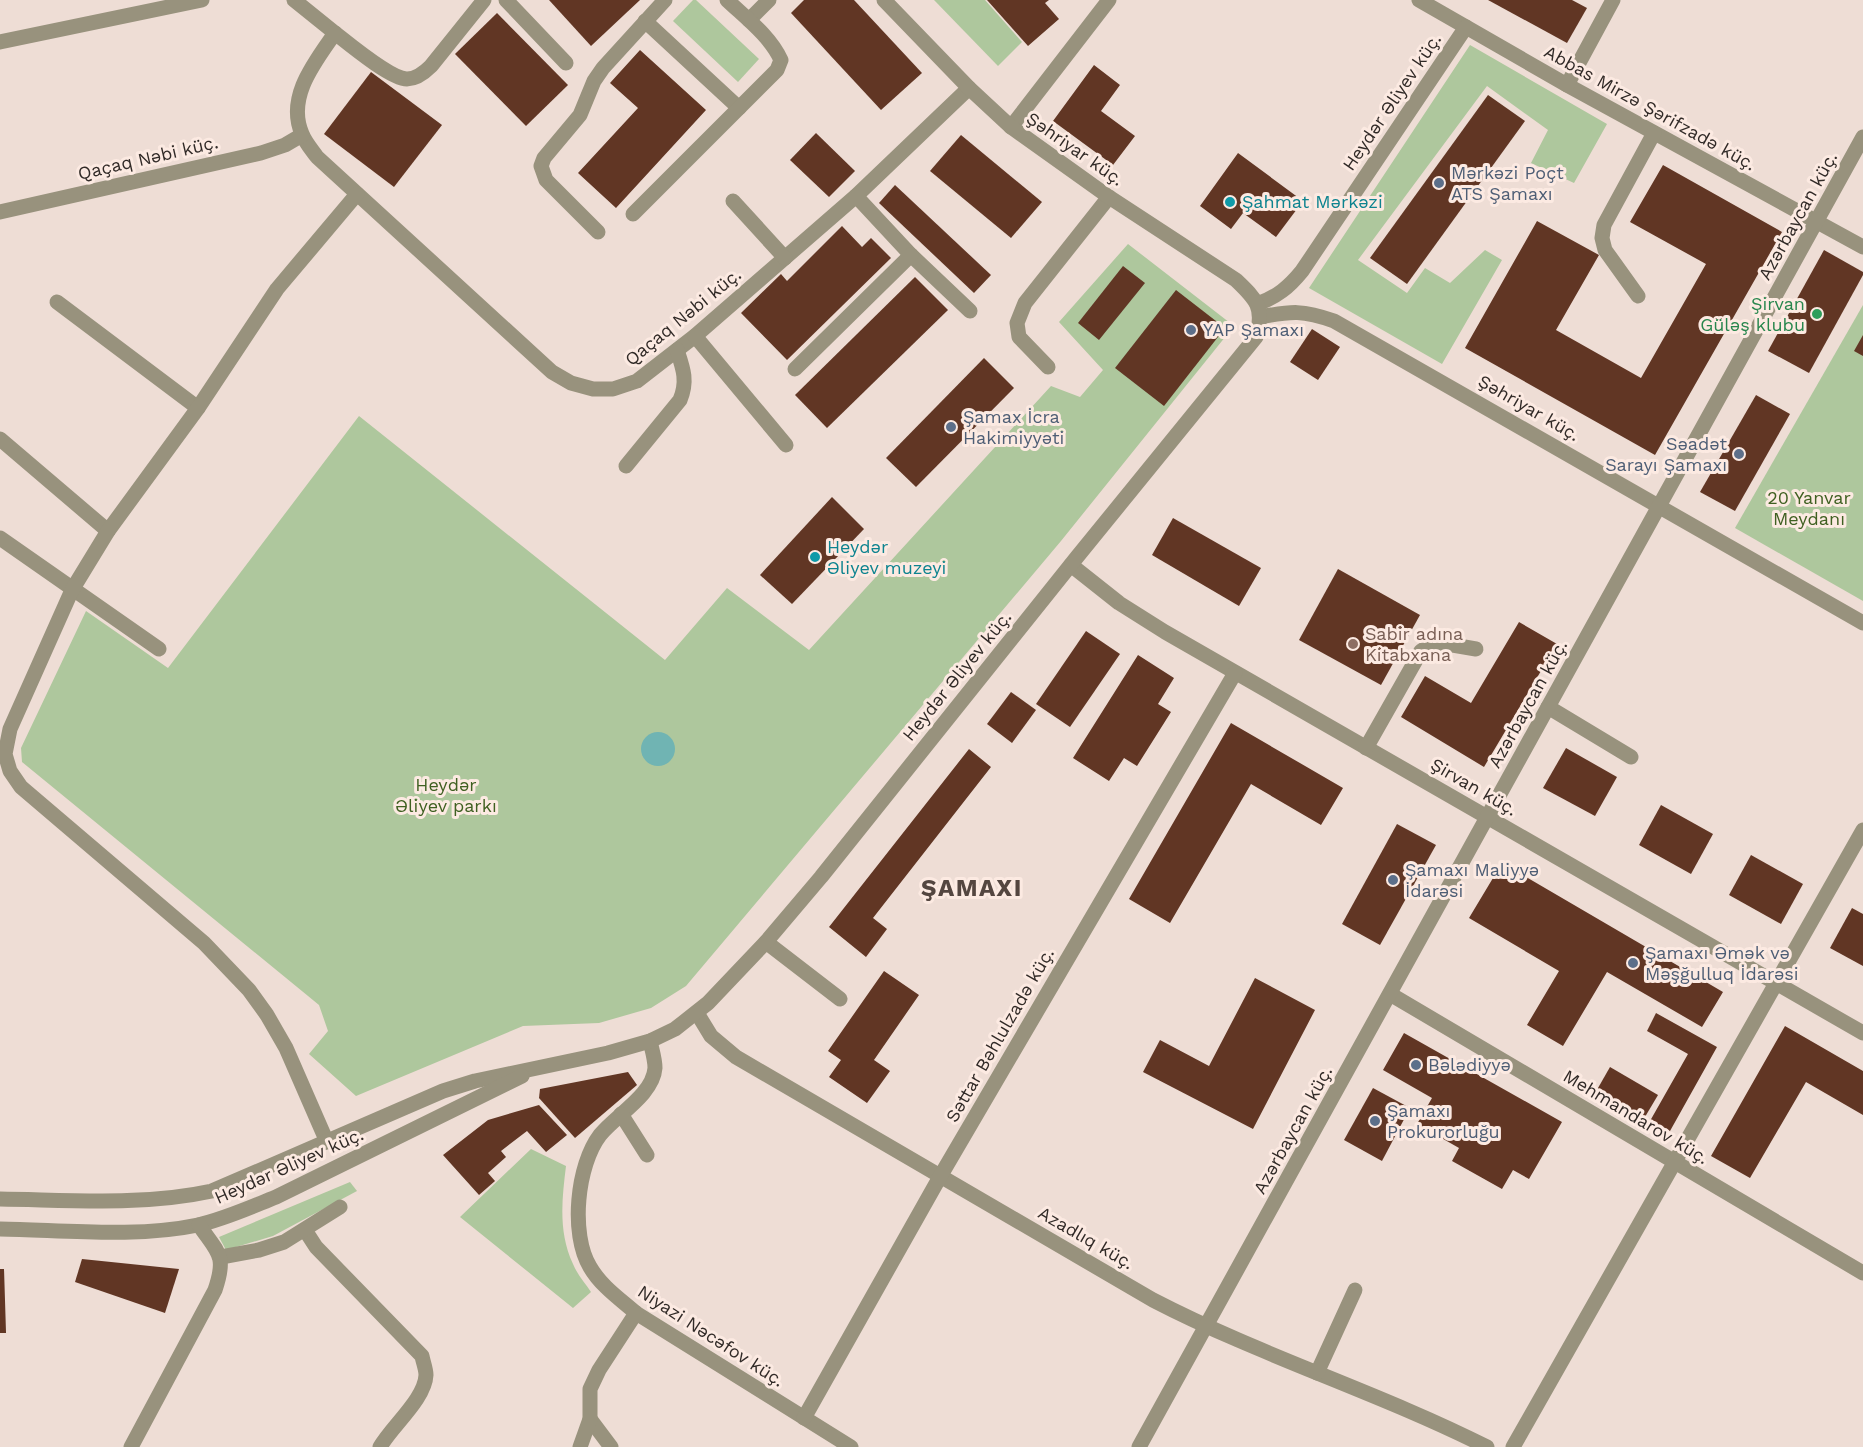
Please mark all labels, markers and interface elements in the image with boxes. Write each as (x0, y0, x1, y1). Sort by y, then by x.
street label: Heydər Əliyev küç. (1338, 29, 1445, 174)
street label: Abbas Mirzə Şərifzadə küç. (1541, 41, 1760, 175)
street label: Şəhriyar küç. (1023, 107, 1128, 190)
street label: Qaçaq Nəbi küç. (76, 131, 220, 184)
street label: Azərbaycan küç. (1754, 148, 1841, 283)
place label: Mərkəzi Poçt ATS Şamaxı (1451, 162, 1564, 204)
marker: Mərkəzi Poçt ATS Şamaxı (1432, 176, 1446, 190)
place label: Şahmat Mərkəzi (1242, 191, 1383, 212)
marker: Şahmat Mərkəzi (1223, 195, 1237, 209)
street label: Qaçaq Nəbi küç. (620, 263, 745, 370)
place label: Şirvan Güləş klubu (1700, 293, 1805, 335)
marker: Şirvan Güləş klubu (1810, 307, 1824, 321)
place label: YAP Şamaxı (1203, 319, 1304, 340)
marker: YAP Şamaxı (1184, 323, 1198, 337)
street label: Şəhriyar küç. (1475, 370, 1584, 445)
place label: Şamax İcra Hakimiyyəti (963, 406, 1064, 448)
marker: Şamax İcra Hakimiyyəti (944, 420, 958, 434)
place label: Səadət Sarayı Şamaxı (1605, 433, 1727, 475)
marker: Səadət Sarayı Şamaxı (1732, 447, 1746, 461)
park label: 20 Yanvar Meydanı (1767, 487, 1851, 529)
place label: Heydər Əliyev muzeyi (827, 536, 946, 578)
marker: Heydər Əliyev muzeyi (808, 550, 822, 564)
street label: Heydər Əliyev küç. (898, 607, 1015, 745)
place label: Sabir adına Kitabxana (1365, 623, 1463, 665)
street label: Azərbaycan küç. (1484, 636, 1571, 771)
marker: Sabir adına Kitabxana (1346, 637, 1360, 651)
street label: Şirvan küç. (1427, 753, 1521, 820)
park label: Heydər Əliyev parkı (395, 774, 497, 816)
place label: Şamaxı Maliyyə İdarəsi (1405, 859, 1539, 901)
marker: Şamaxı Maliyyə İdarəsi (1386, 873, 1400, 887)
district label: ŞAMAXI (921, 874, 1023, 902)
place label: Şamaxı Əmək və Məşğulluq İdarəsi (1645, 942, 1799, 984)
street label: Səttar Bəhlulzadə küç. (941, 944, 1058, 1126)
marker: Şamaxı Əmək və Məşğulluq İdarəsi (1626, 956, 1640, 970)
place label: Bələdiyyə (1428, 1054, 1511, 1075)
marker: Bələdiyyə (1409, 1058, 1423, 1072)
street label: Azərbaycan küç. (1249, 1062, 1336, 1197)
street label: Mehmandarov küç. (1560, 1065, 1713, 1168)
place label: Şamaxı Prokurorluğu (1387, 1100, 1500, 1142)
marker: Şamaxı Prokurorluğu (1368, 1114, 1382, 1128)
street label: Heydər Əliyev küç. (211, 1123, 367, 1208)
street label: Azadlıq küç. (1035, 1202, 1138, 1273)
street label: Niyazi Nəcəfov küç. (634, 1280, 788, 1391)

